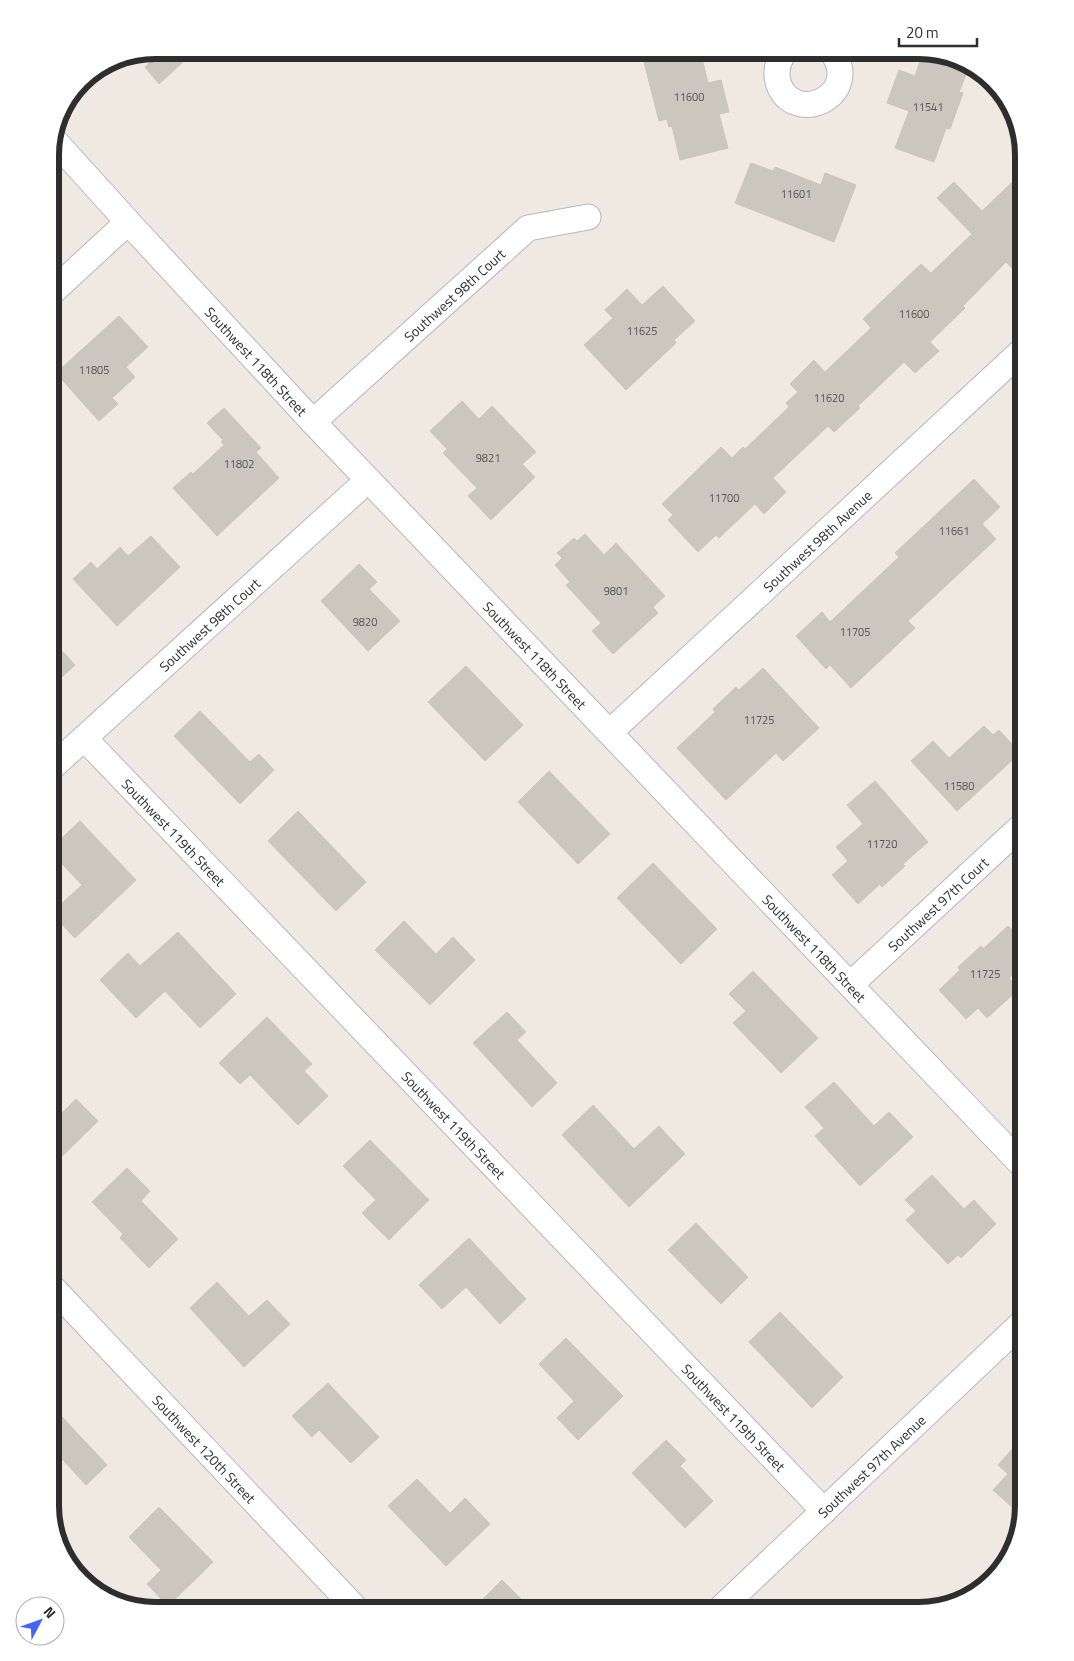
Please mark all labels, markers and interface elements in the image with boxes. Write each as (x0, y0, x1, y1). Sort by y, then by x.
scale bar (899, 15, 976, 47)
text: 20 m (906, 21, 939, 44)
house number: 11600 (674, 89, 704, 105)
house number: 11541 (913, 99, 943, 115)
house number: 11601 (781, 186, 811, 202)
street label: Southwest 98th Court (399, 243, 510, 346)
street label: Southwest 118th Street (200, 302, 312, 420)
house number: 11600 (899, 306, 929, 322)
house number: 11625 (627, 323, 657, 339)
house number: 11805 (79, 362, 109, 378)
house number: 11620 (814, 390, 844, 406)
house number: 9821 (476, 450, 500, 466)
house number: 11802 (224, 456, 254, 472)
street label: Southwest 98th Avenue (758, 485, 876, 596)
house number: 11700 (709, 490, 739, 506)
house number: 11661 (939, 523, 969, 539)
street label: Southwest 98th Court (154, 573, 264, 676)
house number: 9801 (604, 583, 628, 599)
street label: Southwest 118th Street (478, 596, 592, 713)
house number: 9820 (353, 614, 377, 630)
house number: 11705 (840, 624, 870, 640)
house number: 11725 (744, 712, 774, 728)
street label: Southwest 119th Street (117, 773, 231, 891)
house number: 11580 (944, 778, 974, 794)
house number: 11720 (867, 836, 897, 852)
street label: Southwest 97th Court (883, 852, 993, 956)
street label: Southwest 118th Street (758, 889, 871, 1006)
house number: 11725 (970, 966, 1000, 982)
street label: Southwest 119th Street (397, 1066, 511, 1183)
street label: Southwest 119th Street (677, 1358, 791, 1476)
street label: Southwest 120th Street (148, 1390, 261, 1508)
street label: Southwest 97th Avenue (812, 1409, 930, 1522)
north arrow (15, 1596, 65, 1646)
text: N (39, 1602, 61, 1623)

